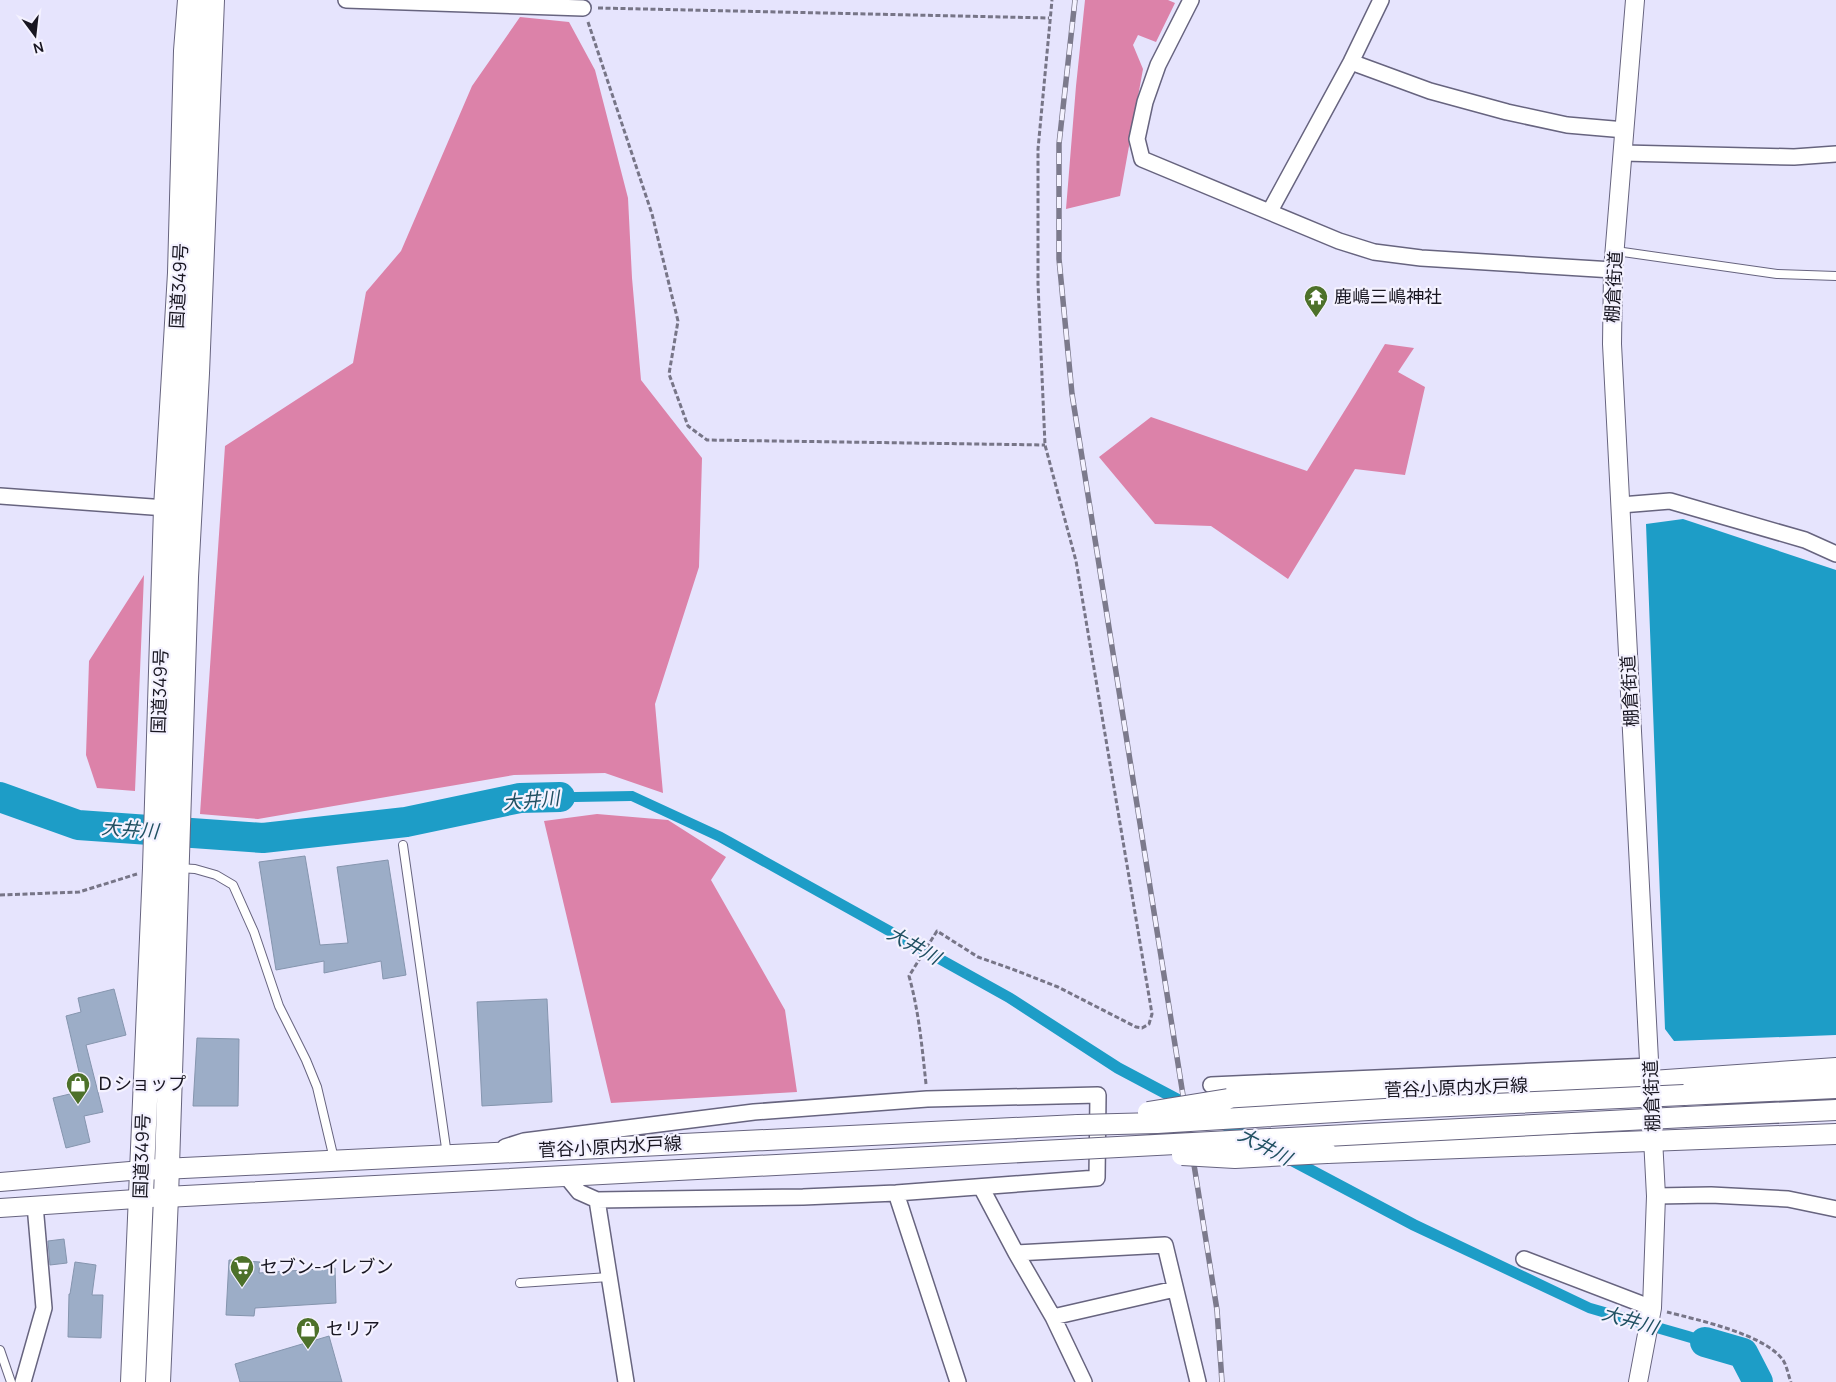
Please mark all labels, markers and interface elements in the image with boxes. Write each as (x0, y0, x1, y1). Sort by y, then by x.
north arrow (10, 10, 60, 60)
text: N (31, 38, 46, 59)
street label: 国道349号 (164, 243, 192, 329)
street label: 棚倉街道 (1599, 250, 1627, 324)
temple icon: 鹿嶋三嶋神社 (1303, 284, 1329, 318)
place label: 鹿嶋三嶋神社 (1334, 284, 1442, 308)
street label: 国道349号 (146, 648, 172, 734)
street label: 棚倉街道 (1615, 654, 1643, 728)
water label: 大井川 (501, 784, 563, 815)
water label: 大井川 (101, 814, 161, 844)
water label: 大井川 (883, 920, 947, 971)
street label: 棚倉街道 (1638, 1060, 1664, 1132)
shop icon: Ｄショップ (65, 1071, 91, 1105)
place label: Ｄショップ (96, 1071, 186, 1095)
street label: 菅谷小原内水戸線 (1384, 1072, 1528, 1102)
street label: 国道349号 (128, 1113, 154, 1199)
water label: 大井川 (1234, 1121, 1298, 1172)
street label: 菅谷小原内水戸線 (537, 1130, 682, 1162)
supermarket icon: セブン-イレブン (229, 1254, 255, 1288)
place label: セブン-イレブン (260, 1254, 394, 1278)
water label: 大井川 (1599, 1300, 1663, 1341)
shop icon: セリア (295, 1316, 321, 1350)
place label: セリア (326, 1316, 380, 1340)

